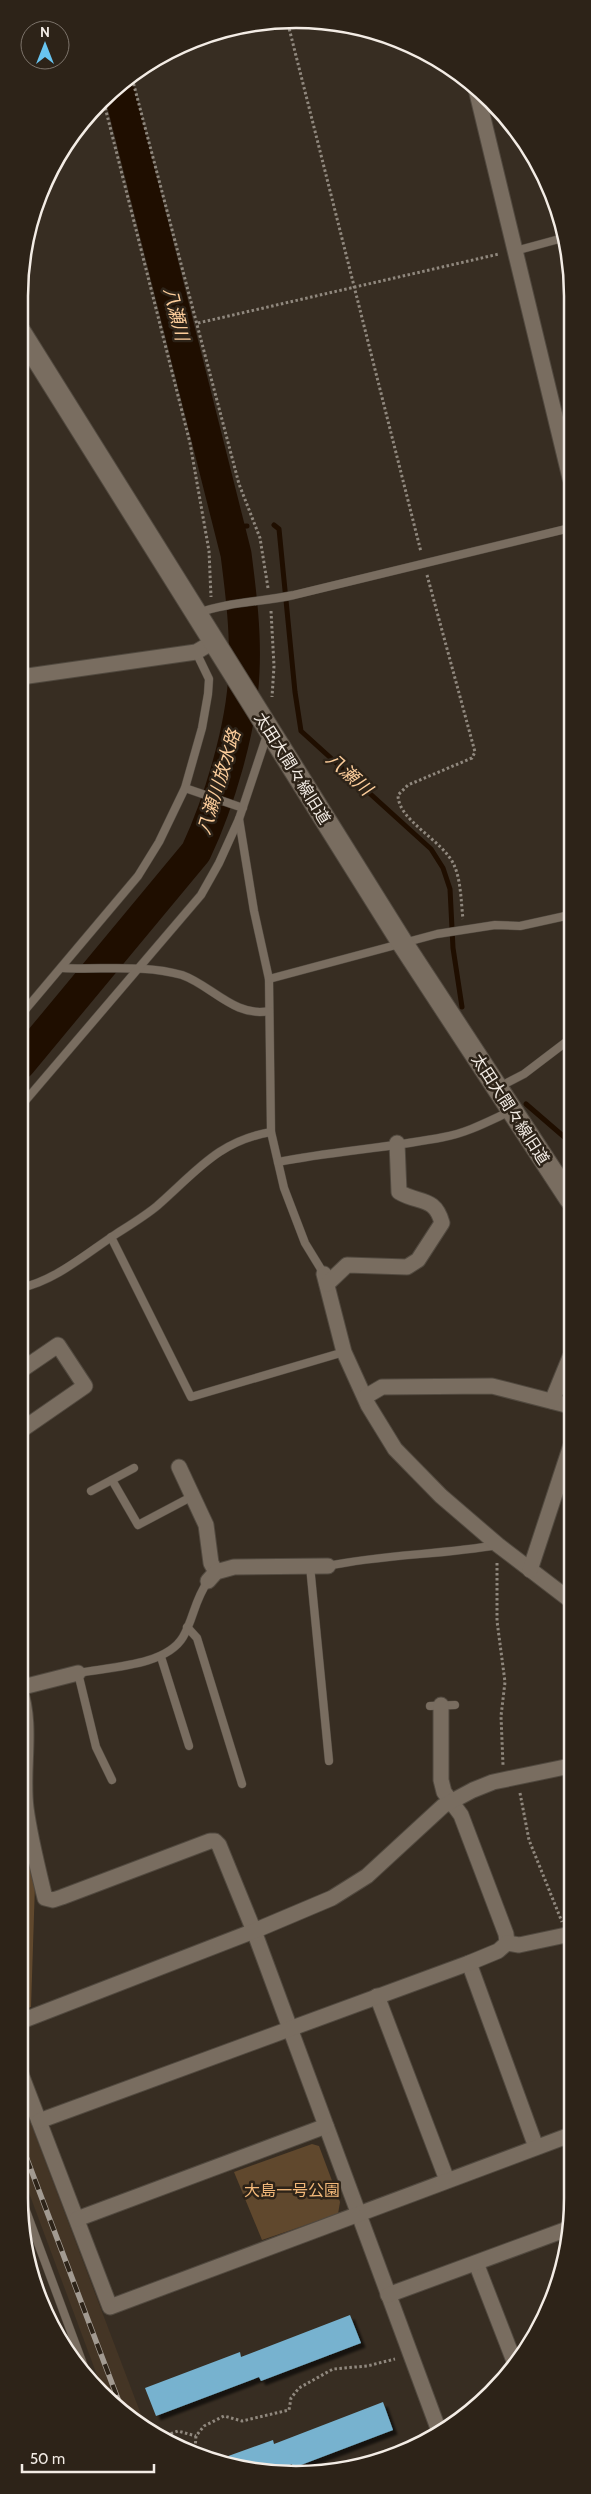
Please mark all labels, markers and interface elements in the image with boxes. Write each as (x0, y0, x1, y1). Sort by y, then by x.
north arrow (20, 20, 70, 70)
text: N (40, 23, 50, 41)
water label: 八瀬川 (159, 285, 194, 345)
street label: 太田大間々線旧道 (251, 709, 335, 828)
water label: 八瀬川放水路 (193, 725, 246, 837)
water label: 八瀬川 (322, 748, 378, 802)
street label: 太田大間々線旧道 (468, 1050, 553, 1168)
park label: 大島一号公園 (244, 2181, 340, 2200)
scale bar (22, 2442, 155, 2474)
text: 50 m (30, 2450, 65, 2468)

